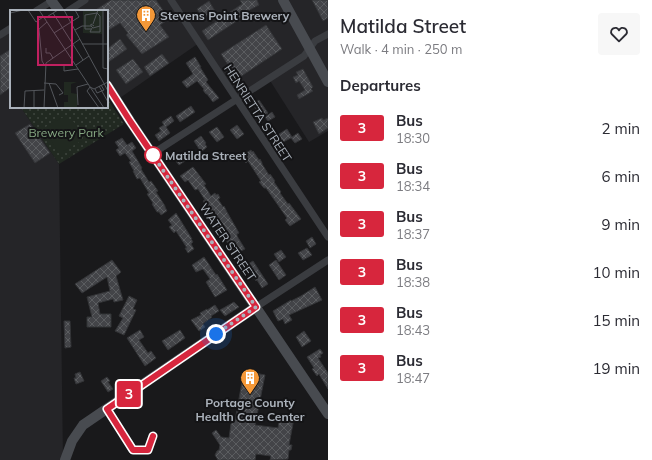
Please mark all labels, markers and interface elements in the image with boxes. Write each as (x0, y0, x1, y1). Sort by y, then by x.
building icon: Stevens Point Brewery (135, 4, 157, 32)
place label: Stevens Point Brewery (160, 8, 290, 23)
inset map (10, 10, 108, 108)
button: heart (598, 13, 640, 55)
text: Matilda Street (340, 14, 466, 38)
text: Walk · 4 min · 250 m (340, 41, 462, 57)
street label: HENRIETTA STREET (221, 61, 296, 165)
text: Departures (340, 76, 421, 95)
text: Bus (396, 111, 423, 130)
text: 3 (358, 119, 366, 137)
text: 2 min (602, 119, 640, 138)
park label: Brewery Park (28, 125, 104, 140)
text: 18:30 (396, 130, 430, 146)
marker: Matilda Street (144, 146, 162, 164)
place label: Matilda Street (165, 148, 247, 163)
text: Bus (396, 159, 423, 178)
text: 3 (358, 167, 366, 185)
text: 6 min (602, 167, 640, 186)
text: 18:34 (396, 178, 430, 194)
street label: WATER STREET (197, 200, 260, 284)
text: Bus (396, 207, 423, 226)
text: 3 (358, 215, 366, 233)
text: 9 min (602, 215, 640, 234)
text: 18:37 (396, 226, 430, 242)
text: Bus (396, 255, 423, 274)
text: 3 (358, 263, 366, 281)
text: 10 min (593, 263, 640, 282)
text: 18:38 (396, 274, 430, 290)
text: Bus (396, 303, 423, 322)
text: 3 (358, 311, 366, 329)
text: 15 min (593, 311, 640, 330)
text: 18:43 (396, 322, 430, 338)
your location (206, 324, 226, 344)
text: Bus (396, 351, 423, 370)
text: 3 (358, 359, 366, 377)
text: 19 min (593, 359, 640, 378)
building icon: Portage County Health Care Center (239, 367, 261, 395)
text: 18:47 (396, 370, 430, 386)
line badge: 3 (116, 381, 142, 407)
text: 3 (125, 385, 133, 403)
place label: Portage County Health Care Center (196, 395, 305, 424)

